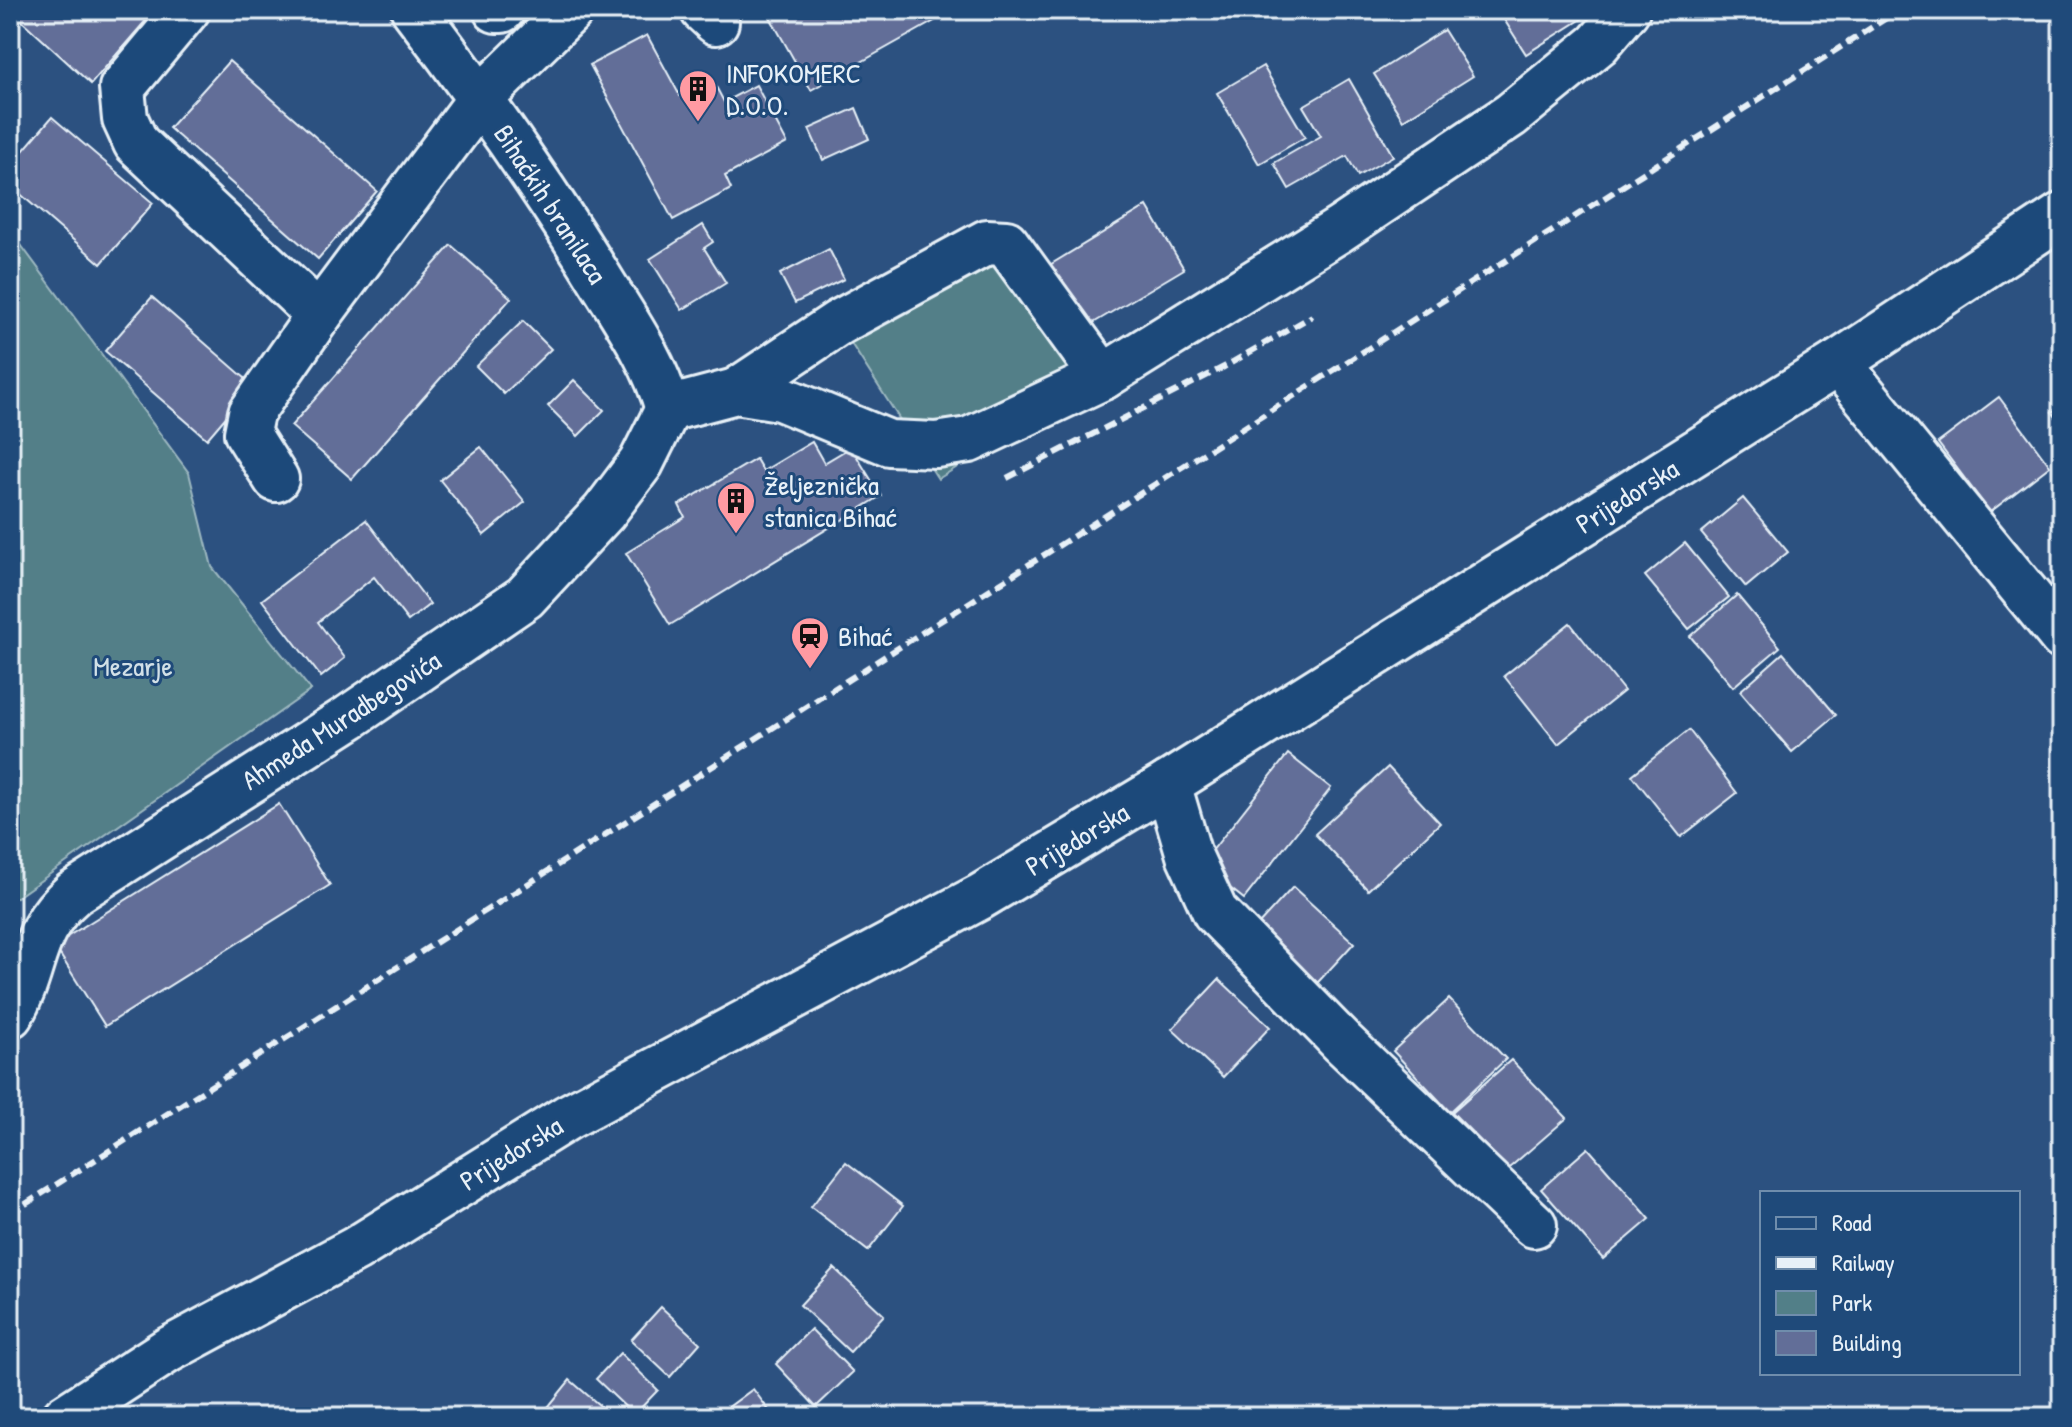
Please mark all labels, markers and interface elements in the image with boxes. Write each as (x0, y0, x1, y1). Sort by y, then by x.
place label: INFOKOMERC D.O.O. (726, 54, 861, 124)
building icon: INFOKOMERC D.O.O. (677, 68, 719, 123)
street label: Bihaćkih branilaca (485, 117, 617, 291)
street label: Prijedorska (1568, 450, 1686, 542)
place label: Željeznička stanica Bihać (764, 466, 897, 536)
building icon: Željeznička stanica Bihać (715, 480, 757, 535)
station icon: Bihać (789, 615, 831, 670)
place label: Bihać (838, 617, 892, 655)
street label: Ahmeda Muradbegovića (234, 641, 448, 799)
park label: Mezarje (93, 647, 173, 685)
street label: Prijedorska (1018, 793, 1136, 885)
street label: Prijedorska (452, 1107, 570, 1199)
legend (1760, 1191, 2020, 1375)
text: Road (1832, 1206, 1871, 1238)
text: Railway (1832, 1246, 1895, 1278)
text: Park (1832, 1286, 1872, 1318)
text: Building (1832, 1326, 1902, 1358)

